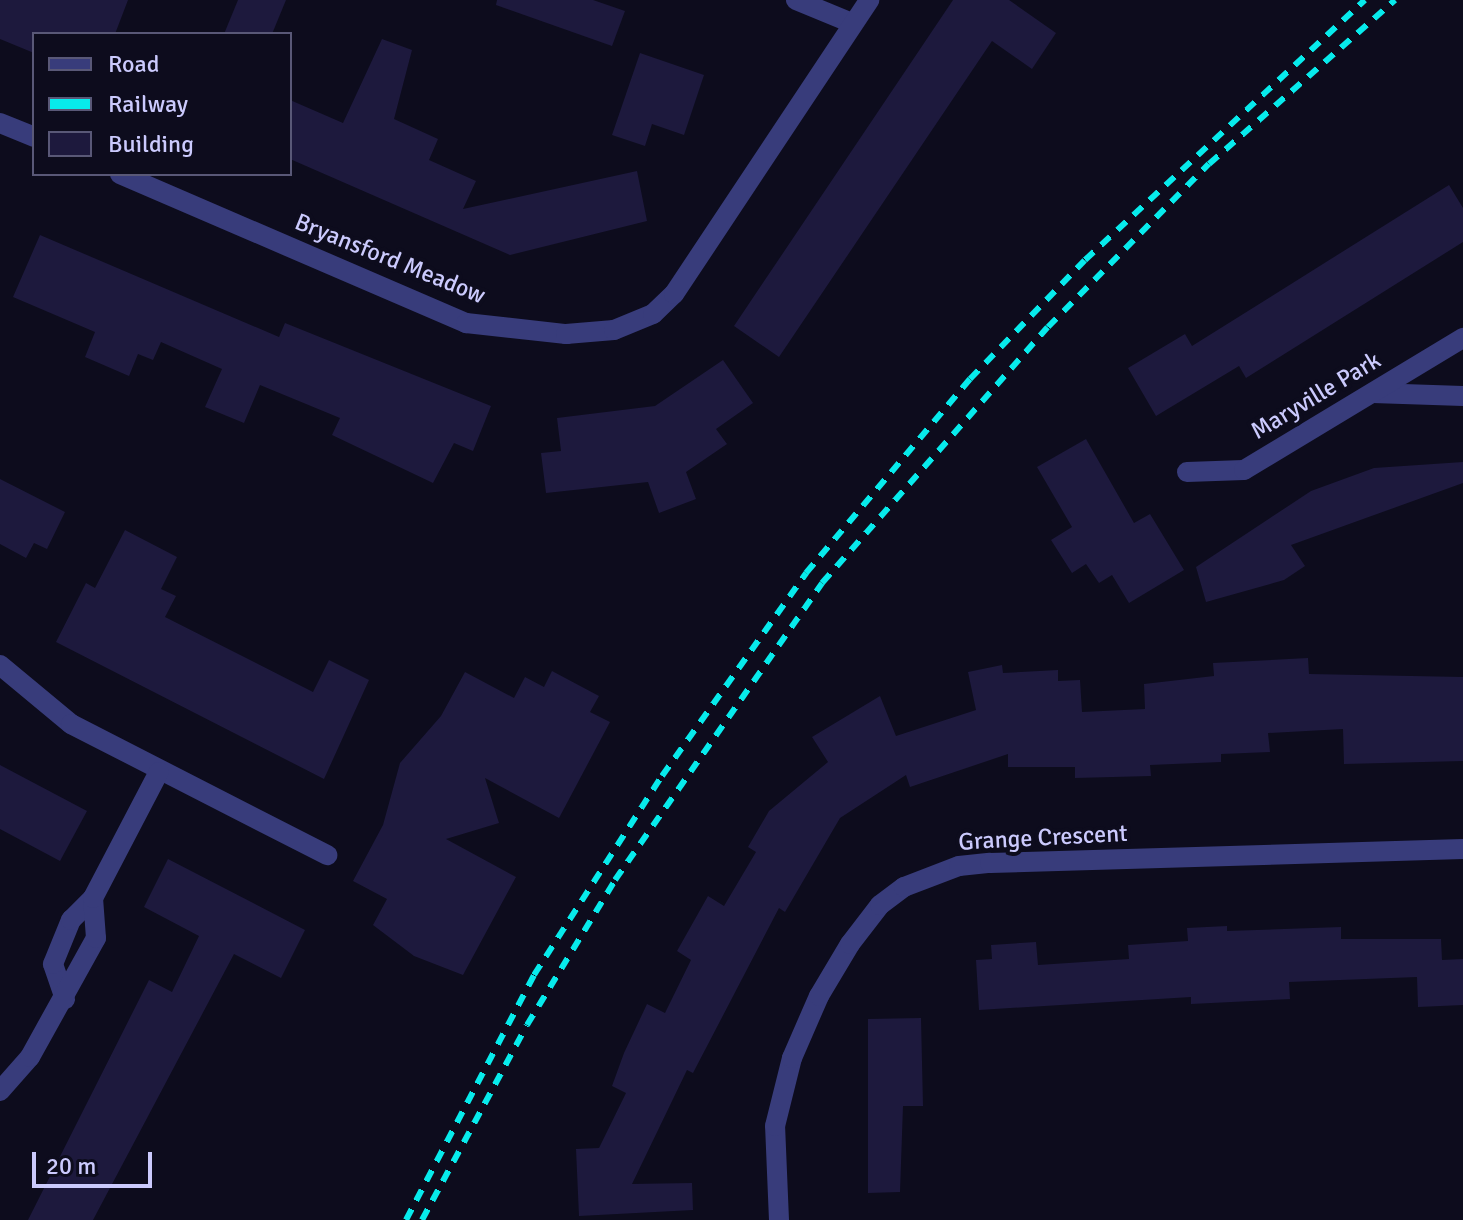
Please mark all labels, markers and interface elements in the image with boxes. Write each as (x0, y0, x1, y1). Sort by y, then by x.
legend (32, 32, 292, 176)
text: Road (108, 49, 159, 79)
text: Railway (108, 89, 188, 119)
text: Building (108, 129, 194, 159)
street label: Bryansford Meadow (291, 208, 489, 310)
street label: Maryville Park (1246, 346, 1386, 446)
street label: Grange Crescent (958, 819, 1128, 857)
scale bar (36, 1136, 156, 1186)
text: 20 m (46, 1151, 96, 1181)

